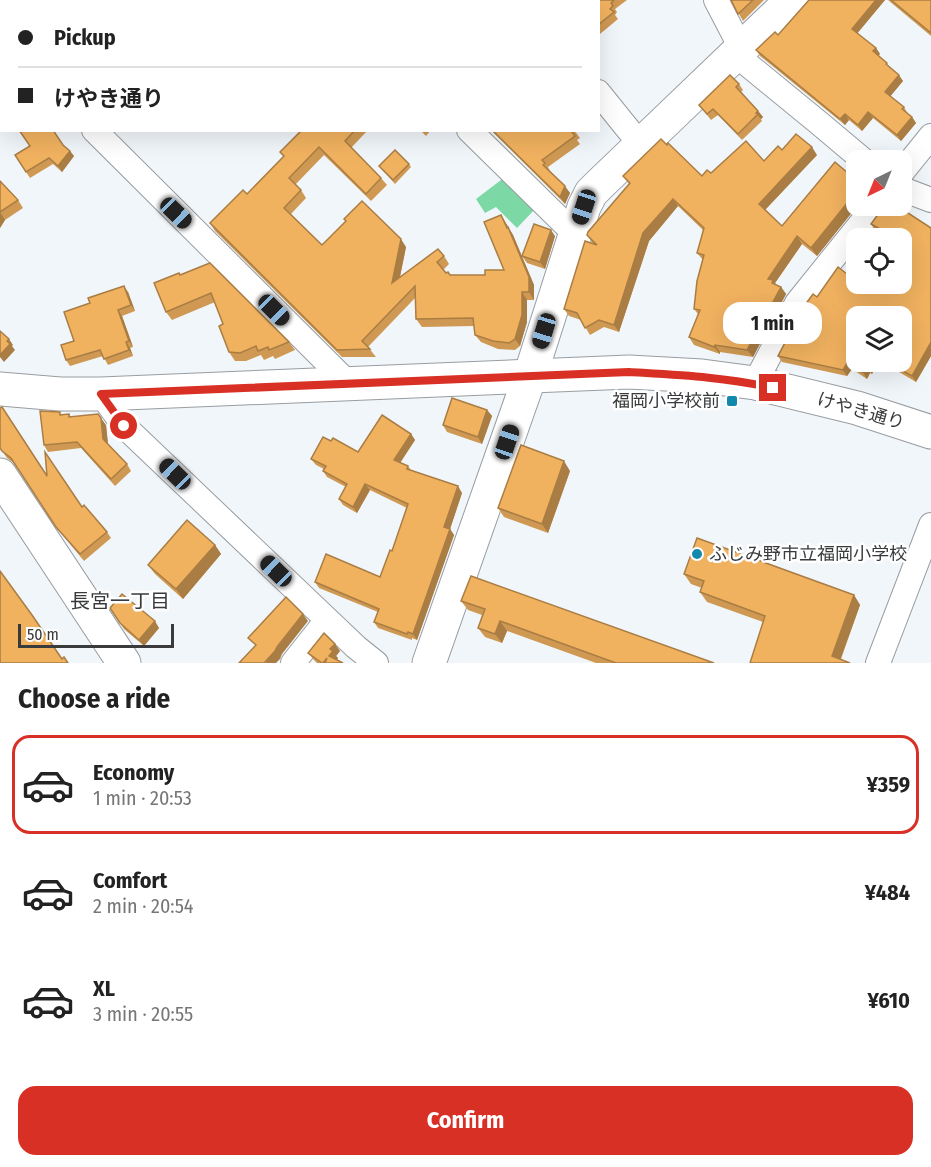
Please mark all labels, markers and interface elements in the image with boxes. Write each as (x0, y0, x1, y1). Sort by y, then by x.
text: Pickup (54, 24, 116, 51)
text: けやき通り (54, 85, 164, 112)
north arrow (846, 150, 912, 216)
map controls (846, 150, 912, 372)
car (570, 187, 598, 227)
car (157, 194, 195, 232)
button: locate (846, 228, 912, 294)
car (255, 291, 293, 329)
callout: 1 min (724, 301, 822, 343)
button: layers (846, 306, 912, 372)
car (530, 311, 558, 351)
text: 1 min (751, 311, 794, 335)
route end (759, 374, 786, 401)
street label: けやき通り (815, 388, 907, 434)
place label: 福岡小学校前 (612, 390, 720, 412)
marker: 福岡小学校前 (725, 394, 739, 408)
route start (110, 412, 137, 439)
car (493, 422, 521, 462)
car (156, 455, 194, 493)
place label: ふじみ野市立福岡小学校 (709, 543, 907, 565)
marker: ふじみ野市立福岡小学校 (690, 547, 704, 561)
car (257, 552, 295, 590)
district label: 長宮一丁目 (70, 589, 170, 613)
scale bar (18, 621, 174, 648)
text: 50 m (27, 625, 59, 644)
text: Choose a ride (18, 683, 170, 715)
icon: car (21, 758, 75, 812)
text: Economy (93, 759, 174, 786)
text: ¥359 (867, 771, 910, 798)
text: 1 min · 20:53 (93, 786, 192, 810)
icon: car (21, 866, 75, 920)
text: Comfort (93, 867, 167, 894)
text: ¥484 (865, 879, 910, 906)
text: 2 min · 20:54 (93, 894, 194, 918)
icon: car (21, 974, 75, 1028)
text: XL (93, 975, 115, 1002)
text: ¥610 (868, 987, 910, 1014)
text: 3 min · 20:55 (93, 1002, 193, 1026)
button: Confirm (18, 1086, 913, 1155)

